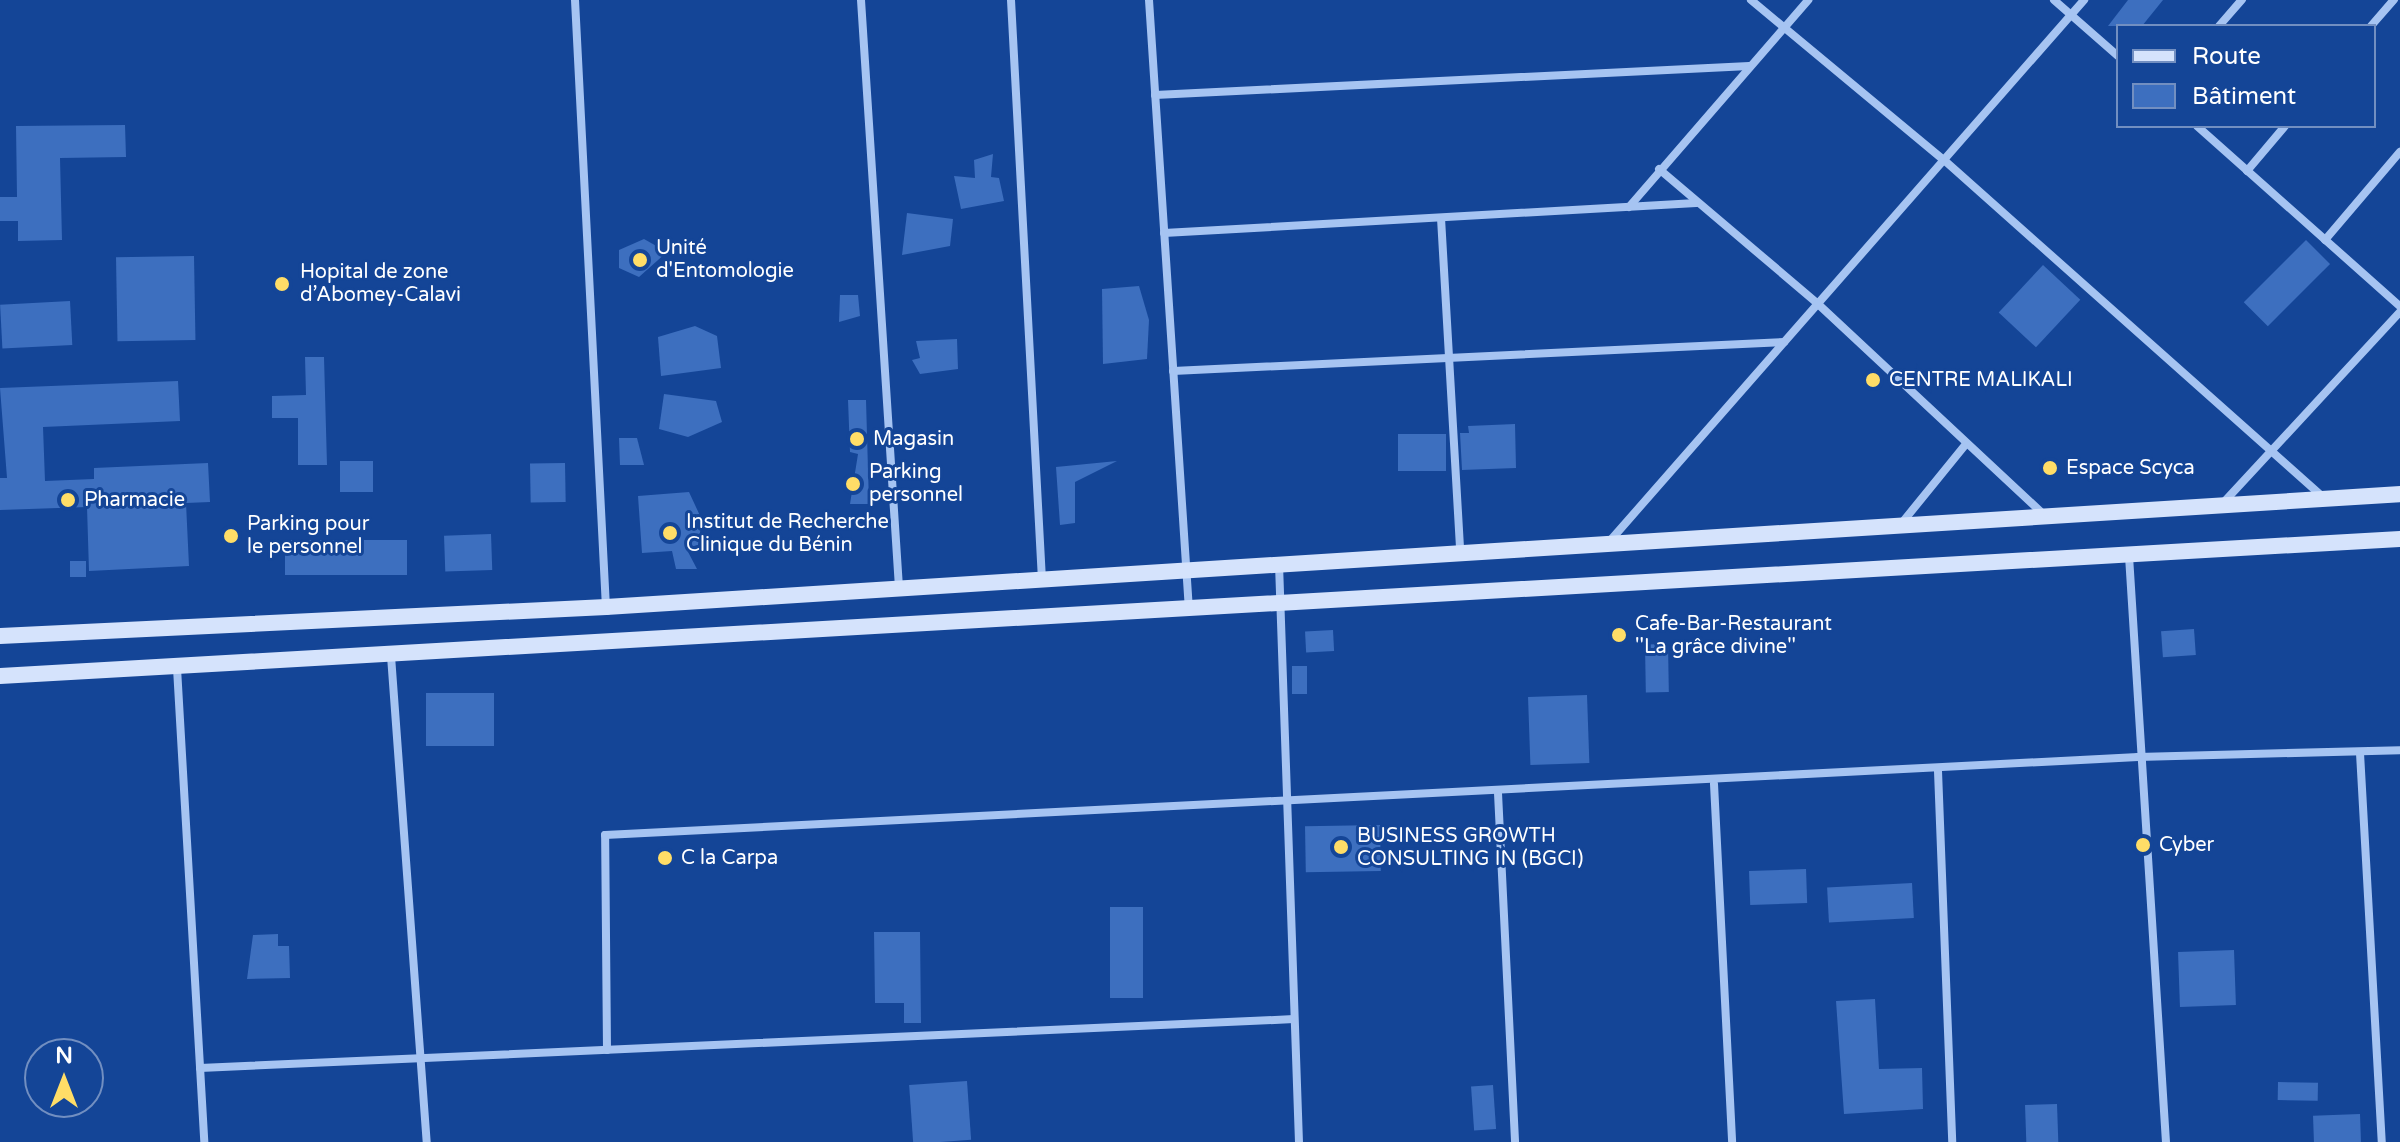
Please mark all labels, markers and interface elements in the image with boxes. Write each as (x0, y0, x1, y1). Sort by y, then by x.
legend (2116, 24, 2376, 128)
text: Route (2192, 42, 2261, 71)
text: Bâtiment (2192, 82, 2296, 111)
place label: Unité d'Entomologie (656, 236, 794, 283)
marker: Unité d'Entomologie (631, 251, 649, 269)
place label: Hopital de zone d’Abomey-Calavi (300, 260, 461, 307)
marker: Hopital de zone d’Abomey-Calavi (271, 273, 293, 295)
place label: CENTRE MALIKALI (1889, 368, 2073, 392)
marker: CENTRE MALIKALI (1864, 371, 1882, 389)
place label: Magasin (873, 427, 954, 451)
marker: Magasin (848, 430, 866, 448)
place label: Espace Scyca (2066, 456, 2195, 480)
marker: Espace Scyca (2041, 459, 2059, 477)
place label: Parking personnel (869, 460, 963, 507)
marker: Parking personnel (844, 475, 862, 493)
place label: Pharmacie (84, 488, 185, 512)
marker: Pharmacie (59, 491, 77, 509)
place label: Institut de Recherche Clinique du Bénin (686, 510, 889, 557)
place label: Parking pour le personnel (247, 512, 369, 559)
marker: Institut de Recherche Clinique du Bénin (661, 524, 679, 542)
marker: Parking pour le personnel (222, 527, 240, 545)
place label: Cafe-Bar-Restaurant ''La grâce divine'' (1635, 612, 1832, 659)
marker: Cafe-Bar-Restaurant ''La grâce divine'' (1610, 626, 1628, 644)
place label: BUSINESS GROWTH CONSULTING IN (BGCI) (1357, 824, 1583, 871)
place label: Cyber (2159, 833, 2214, 857)
marker: Cyber (2134, 836, 2152, 854)
marker: BUSINESS GROWTH CONSULTING IN (BGCI) (1332, 838, 1350, 856)
place label: C la Carpa (681, 846, 778, 870)
marker: C la Carpa (656, 849, 674, 867)
north arrow (24, 1038, 104, 1118)
text: N (55, 1043, 73, 1069)

